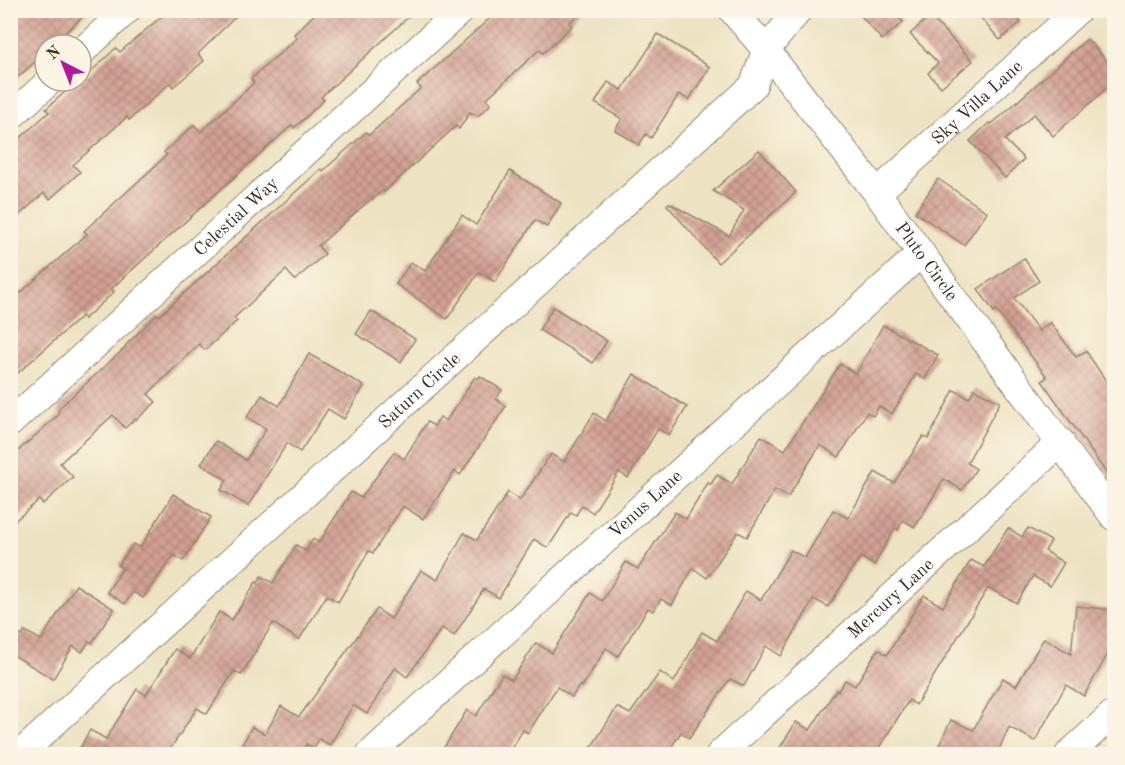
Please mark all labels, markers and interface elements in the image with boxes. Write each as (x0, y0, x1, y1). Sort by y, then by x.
north arrow (33, 33, 93, 93)
text: N (44, 43, 65, 63)
street label: Sky Villa Lane (929, 57, 1026, 148)
street label: Celestial Way (191, 174, 282, 260)
street label: Pluto Circle (892, 219, 961, 304)
street label: Saturn Circle (375, 349, 464, 433)
street label: Venus Lane (606, 467, 686, 542)
street label: Mercury Lane (845, 555, 937, 642)

